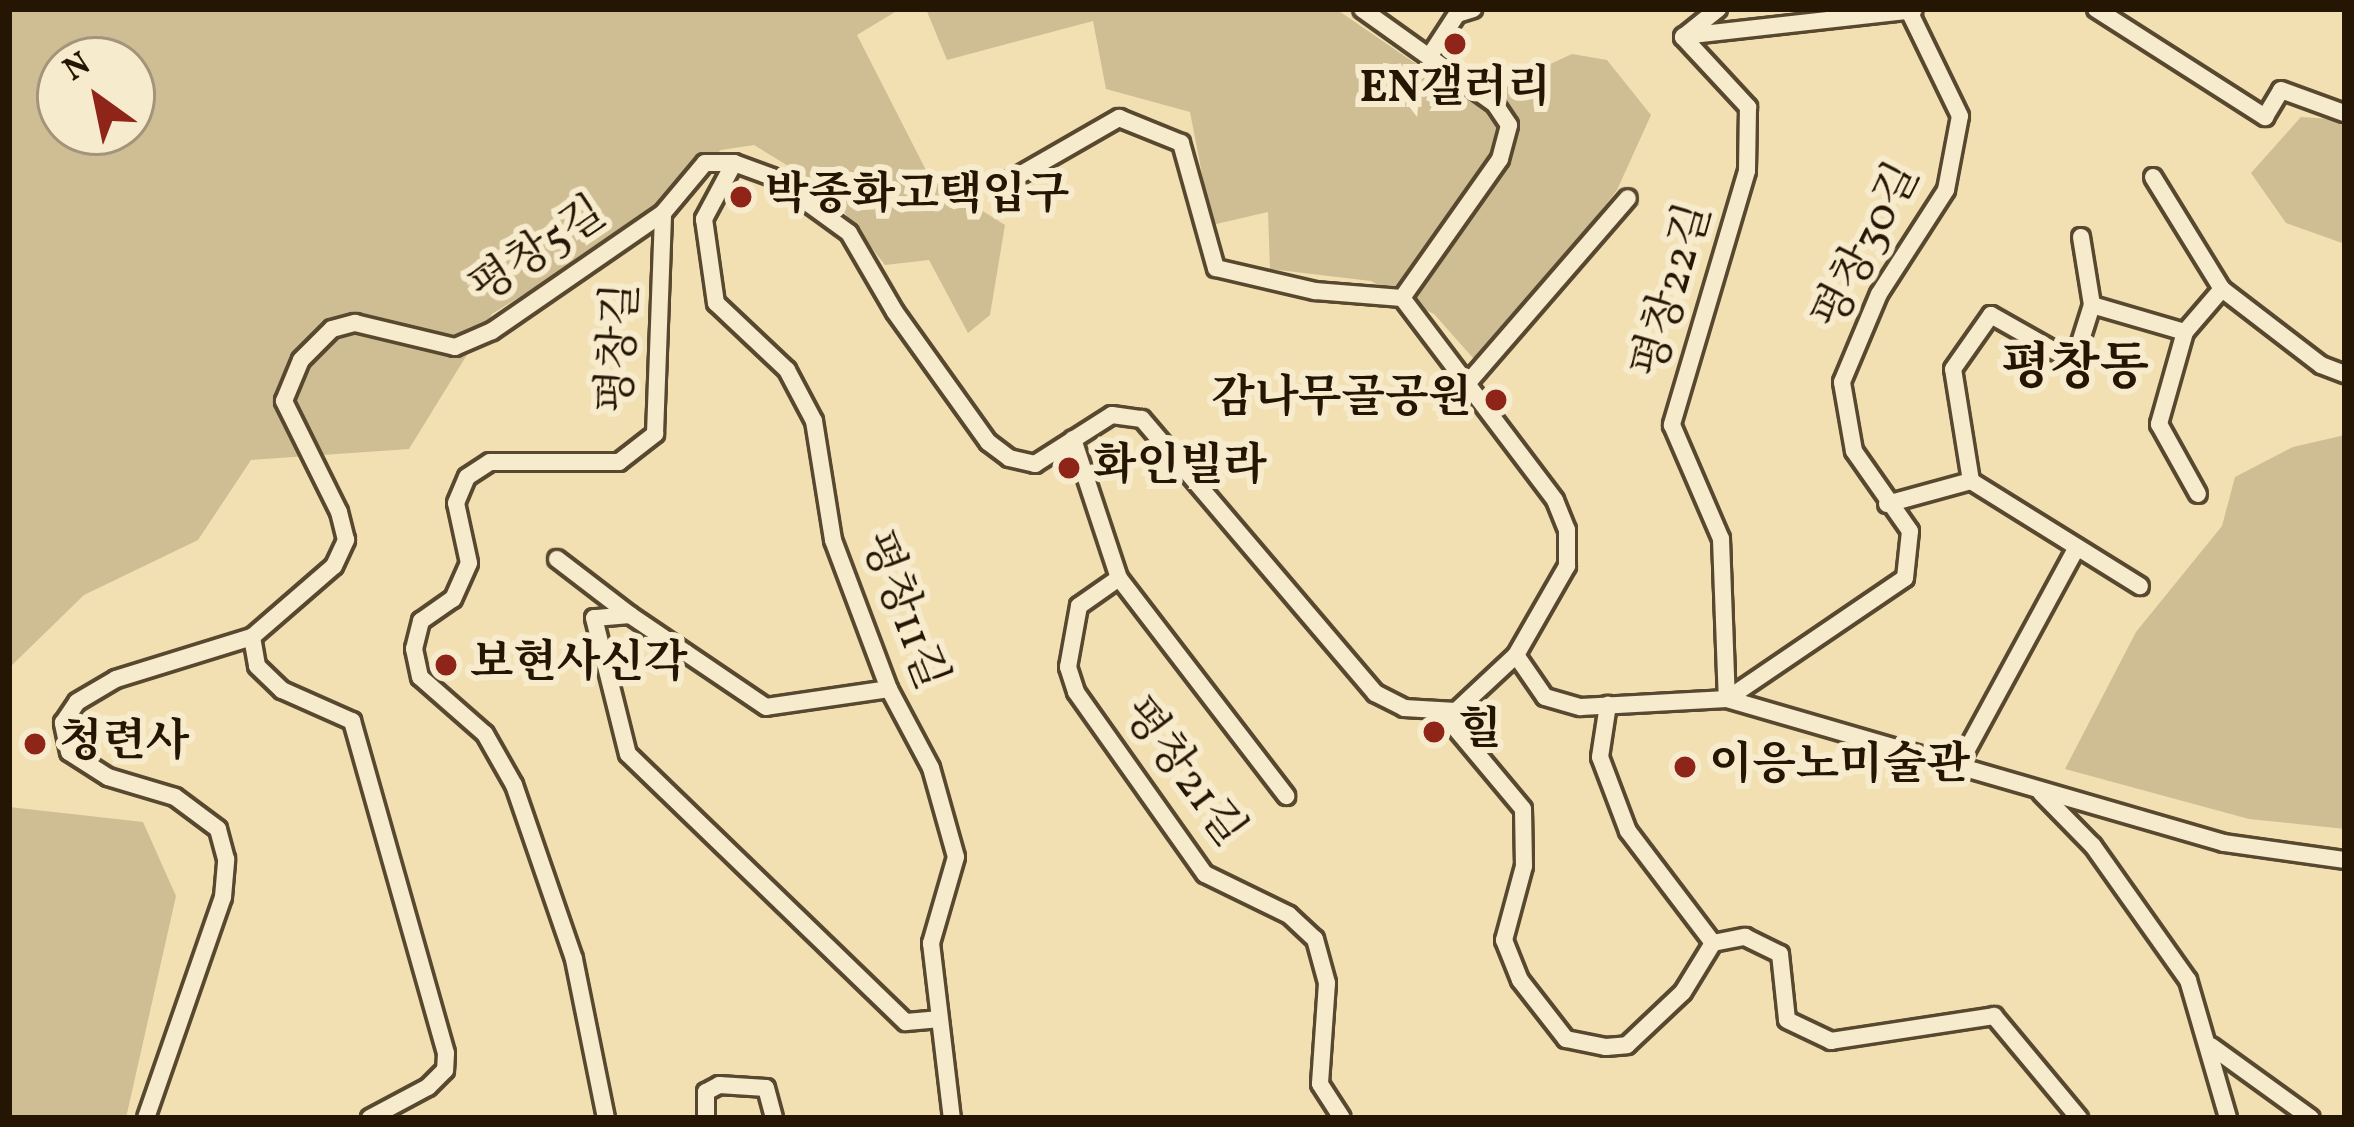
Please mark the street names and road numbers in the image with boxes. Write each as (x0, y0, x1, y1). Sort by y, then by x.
street label: 평창30길 (1803, 155, 1933, 339)
street label: 평창5길 (461, 187, 617, 317)
street label: 평창22길 (1623, 198, 1725, 384)
street label: 평창길 (591, 281, 651, 415)
street label: 평창11길 (847, 524, 957, 698)
street label: 평창21길 (1109, 688, 1255, 858)

